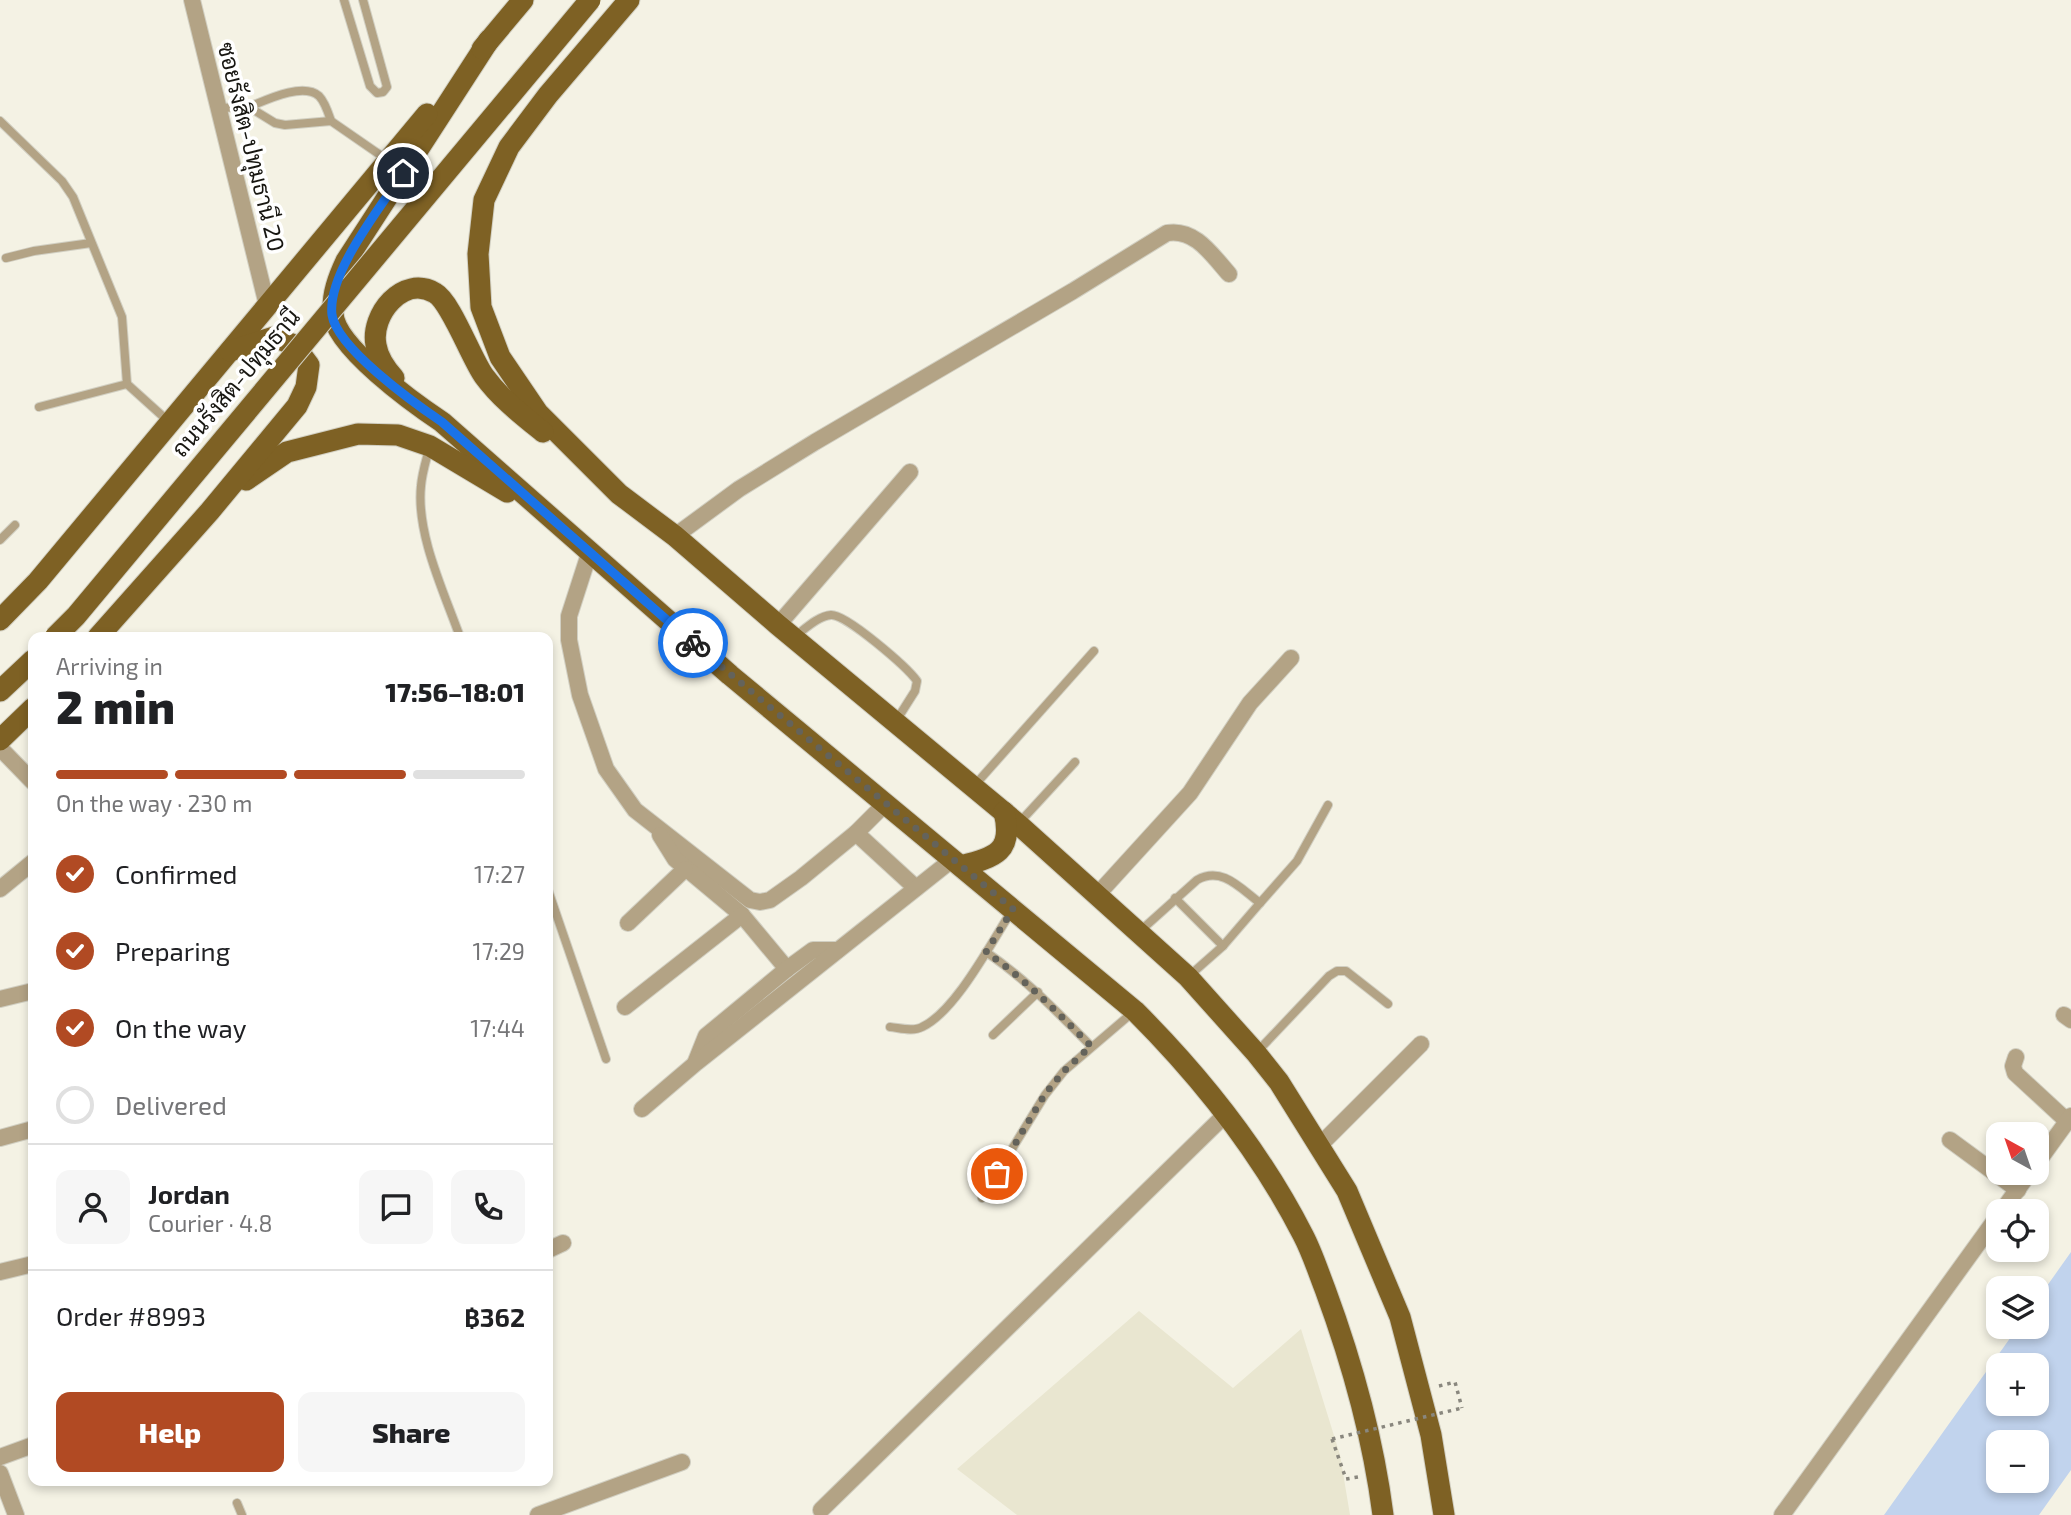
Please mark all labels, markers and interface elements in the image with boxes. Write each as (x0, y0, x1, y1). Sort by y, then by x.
street label: ซอยรังสิต-ปทุมธานี 20 (210, 39, 292, 255)
pin (373, 143, 433, 203)
icon: home (384, 154, 422, 192)
street label: ถนนรังสิต-ปทุมธานี (165, 303, 308, 464)
courier (658, 608, 728, 678)
icon: bike (674, 624, 712, 662)
text: Arriving in (56, 652, 163, 680)
text: 17:56–18:01 (385, 676, 525, 707)
text: 2 min (56, 678, 175, 733)
text: On the way · 230 m (56, 789, 252, 817)
icon: check (56, 855, 94, 893)
text: Confirmed (115, 858, 238, 889)
text: 17:27 (474, 860, 525, 888)
icon: check (56, 932, 94, 970)
text: Preparing (115, 935, 230, 966)
text: 17:29 (473, 937, 525, 965)
icon: check (56, 1009, 94, 1047)
text: On the way (115, 1012, 246, 1043)
text: 17:44 (470, 1014, 525, 1042)
text: Delivered (115, 1089, 227, 1120)
north arrow (1986, 1122, 2049, 1185)
map controls (1986, 1122, 2049, 1493)
pin (967, 1144, 1027, 1204)
icon: bag (978, 1155, 1016, 1193)
button: person (56, 1170, 130, 1244)
button: chat (359, 1170, 433, 1244)
button: phone (451, 1170, 525, 1244)
text: Jordan (148, 1178, 230, 1209)
button: locate (1986, 1199, 2049, 1262)
text: Courier · 4.8 (148, 1209, 272, 1237)
button: layers (1986, 1276, 2049, 1339)
text: Order #8993 (56, 1300, 206, 1331)
text: ฿362 (464, 1301, 525, 1332)
button: + (1986, 1353, 2049, 1416)
button: Help (56, 1392, 284, 1472)
button: Share (298, 1392, 525, 1472)
button: − (1986, 1430, 2049, 1493)

